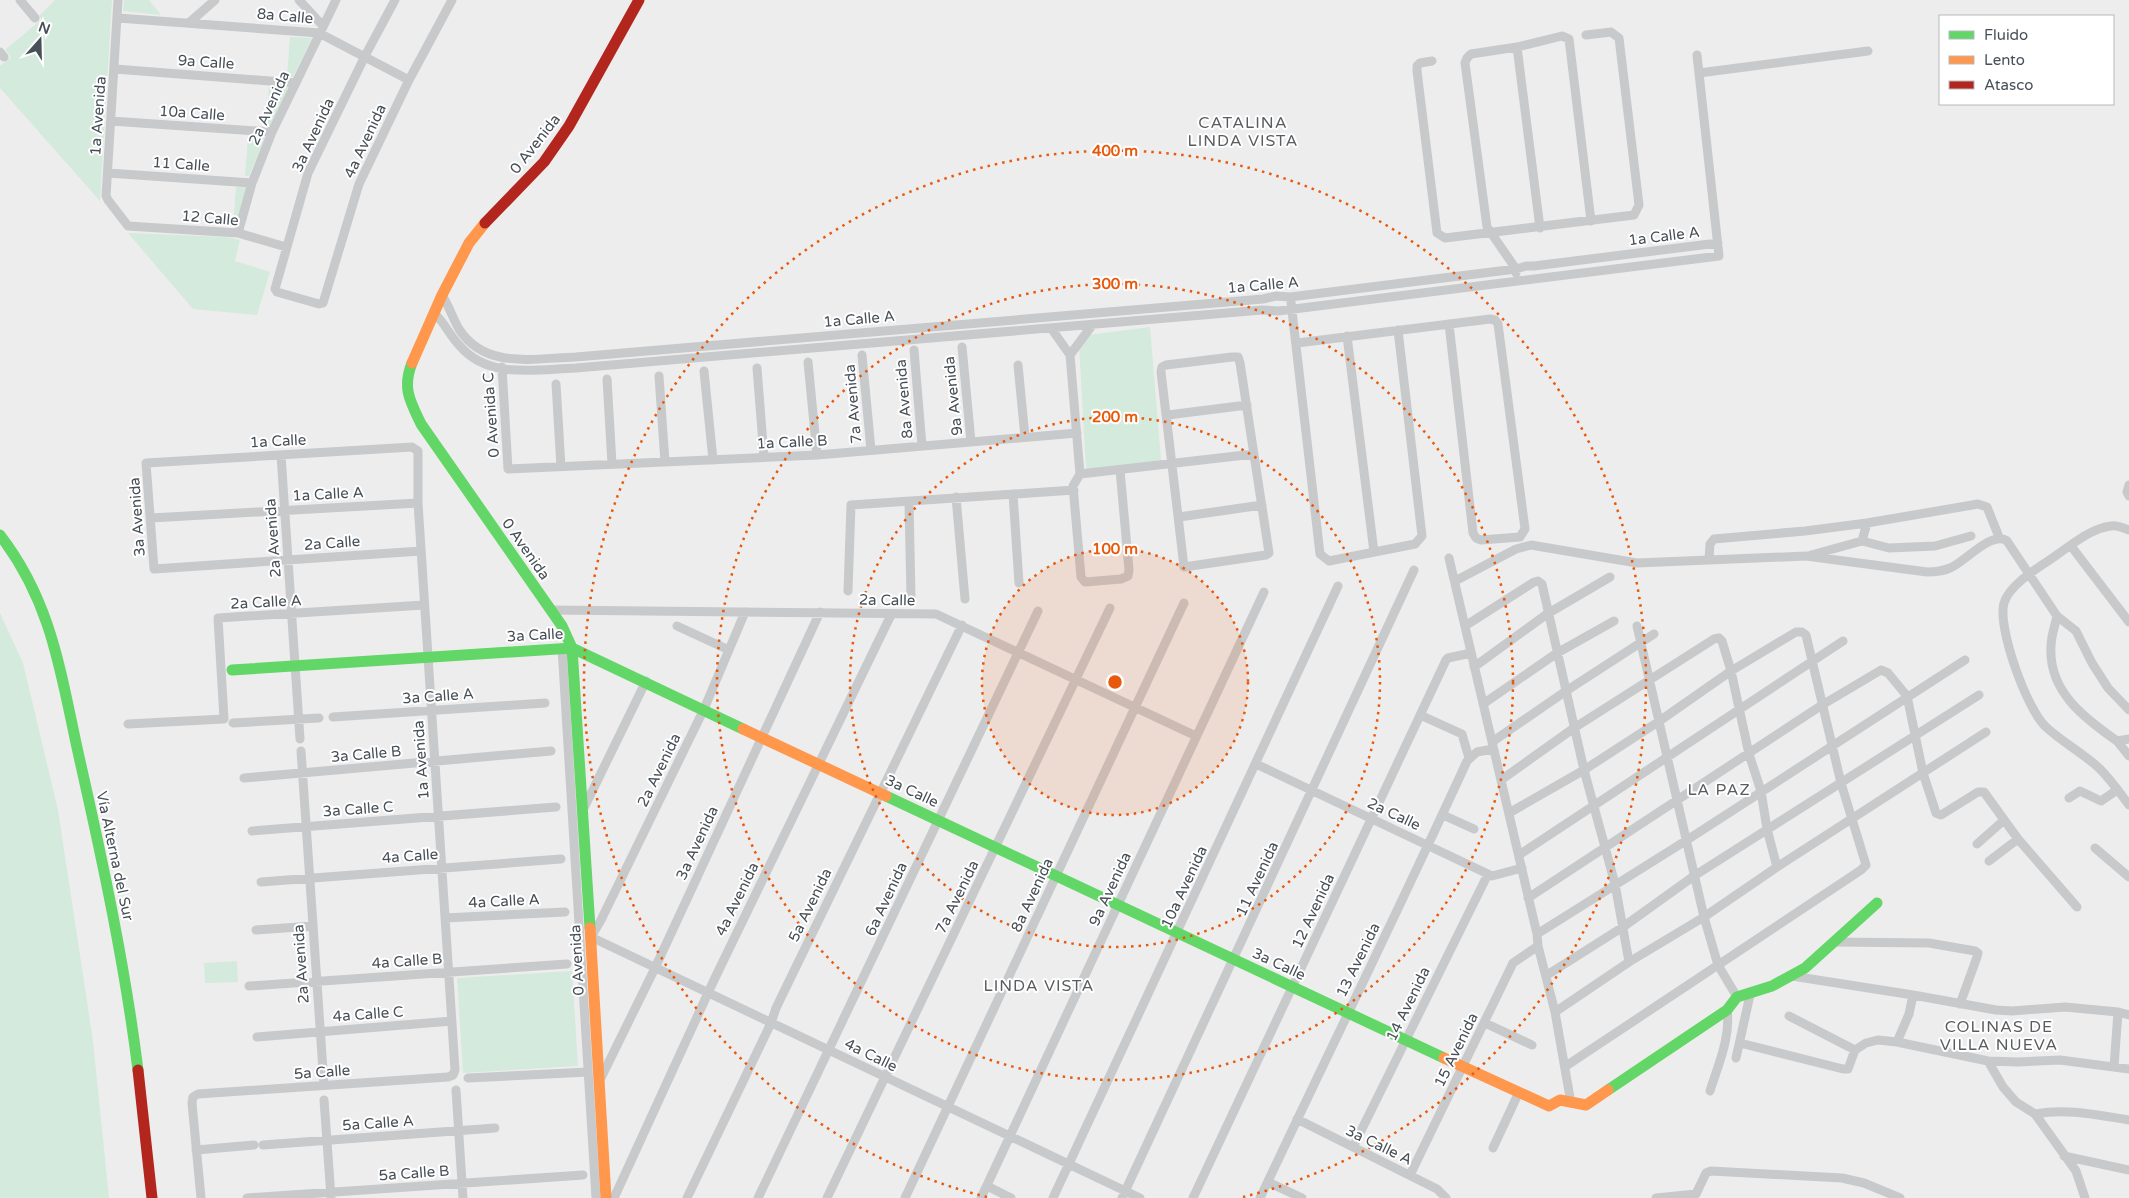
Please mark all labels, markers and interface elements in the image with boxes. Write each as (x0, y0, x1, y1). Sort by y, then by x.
street label: 8a Calle (256, 5, 314, 27)
north arrow (15, 15, 65, 65)
legend (1939, 15, 2114, 105)
text: N (36, 18, 52, 38)
text: Fluido (1984, 26, 2028, 44)
street label: 9a Calle (177, 51, 235, 73)
text: Lento (1984, 51, 2025, 69)
street label: 2a Avenida (245, 68, 293, 148)
street label: 1a Avenida (86, 76, 110, 156)
text: Atasco (1984, 76, 2033, 94)
street label: 3a Avenida (288, 95, 338, 175)
street label: 4a Avenida (340, 101, 390, 181)
street label: 10a Calle (158, 102, 226, 124)
street label: 0 Avenida (506, 110, 564, 178)
district label: CATALINA LINDA VISTA (1187, 113, 1299, 151)
text: 400 m (1092, 142, 1138, 160)
street label: 11 Calle (152, 153, 210, 175)
street label: 12 Calle (181, 207, 239, 229)
street label: 1a Calle A (1627, 223, 1701, 249)
street label: 1a Calle A (1227, 273, 1299, 297)
text: 300 m (1092, 275, 1138, 293)
street label: 1a Calle A (823, 307, 895, 331)
street label: 9a Avenida (940, 356, 966, 436)
street label: 8a Avenida (892, 359, 916, 439)
street label: 7a Avenida (841, 364, 865, 444)
street label: 0 Avenida C (479, 372, 503, 458)
text: 200 m (1092, 408, 1138, 426)
street label: 1a Calle (249, 431, 307, 451)
street label: 1a Calle B (756, 431, 828, 453)
street label: 3a Avenida (125, 477, 149, 557)
street label: 1a Calle A (292, 483, 364, 505)
street label: 2a Avenida (261, 498, 285, 578)
street label: 0 Avenida (498, 515, 554, 583)
street label: 2a Calle (303, 532, 361, 554)
text: 100 m (1092, 540, 1138, 558)
street label: 2a Calle A (230, 591, 302, 613)
street label: 2a Calle (859, 591, 915, 609)
street label: 3a Calle (506, 625, 564, 645)
centre of rings (1106, 673, 1124, 691)
street label: 3a Calle A (402, 685, 474, 707)
street label: 1a Avenida (409, 720, 433, 800)
street label: 2a Avenida (633, 730, 685, 810)
street label: 3a Calle B (330, 742, 402, 766)
street label: 3a Calle (883, 771, 941, 811)
district label: LA PAZ (1687, 780, 1751, 800)
street label: Vía Alterna del Sur (92, 790, 138, 923)
street label: 2a Calle (1365, 794, 1423, 834)
street label: 3a Calle C (322, 798, 394, 820)
street label: 3a Avenida (672, 803, 722, 883)
street label: 11 Avenida (1232, 839, 1282, 919)
street label: 10a Avenida (1157, 843, 1211, 931)
street label: 4a Calle (381, 845, 439, 867)
street label: 9a Avenida (1085, 849, 1135, 929)
street label: 8a Avenida (1007, 855, 1057, 935)
street label: 7a Avenida (931, 857, 983, 937)
street label: 4a Avenida (711, 859, 763, 939)
street label: 6a Avenida (861, 859, 911, 939)
street label: 5a Avenida (784, 865, 836, 945)
street label: 12 Avenida (1288, 871, 1338, 951)
street label: 4a Calle A (468, 890, 540, 912)
street label: 13 Avenida (1332, 920, 1384, 1000)
street label: 2a Avenida (289, 924, 313, 1004)
street label: 0 Avenida (566, 924, 588, 996)
street label: 3a Calle (1250, 944, 1308, 984)
street label: 4a Calle B (371, 950, 443, 972)
street label: 14 Avenida (1382, 964, 1434, 1044)
district label: LINDA VISTA (983, 976, 1095, 996)
street label: 4a Calle C (332, 1003, 404, 1025)
street label: 15 Avenida (1430, 1010, 1482, 1090)
district label: COLINAS DE VILLA NUEVA (1940, 1017, 2058, 1055)
street label: 4a Calle (842, 1035, 900, 1075)
street label: 5a Calle (293, 1061, 351, 1083)
street label: 5a Calle A (342, 1112, 414, 1134)
street label: 3a Calle A (1343, 1121, 1415, 1169)
street label: 5a Calle B (378, 1162, 450, 1184)

